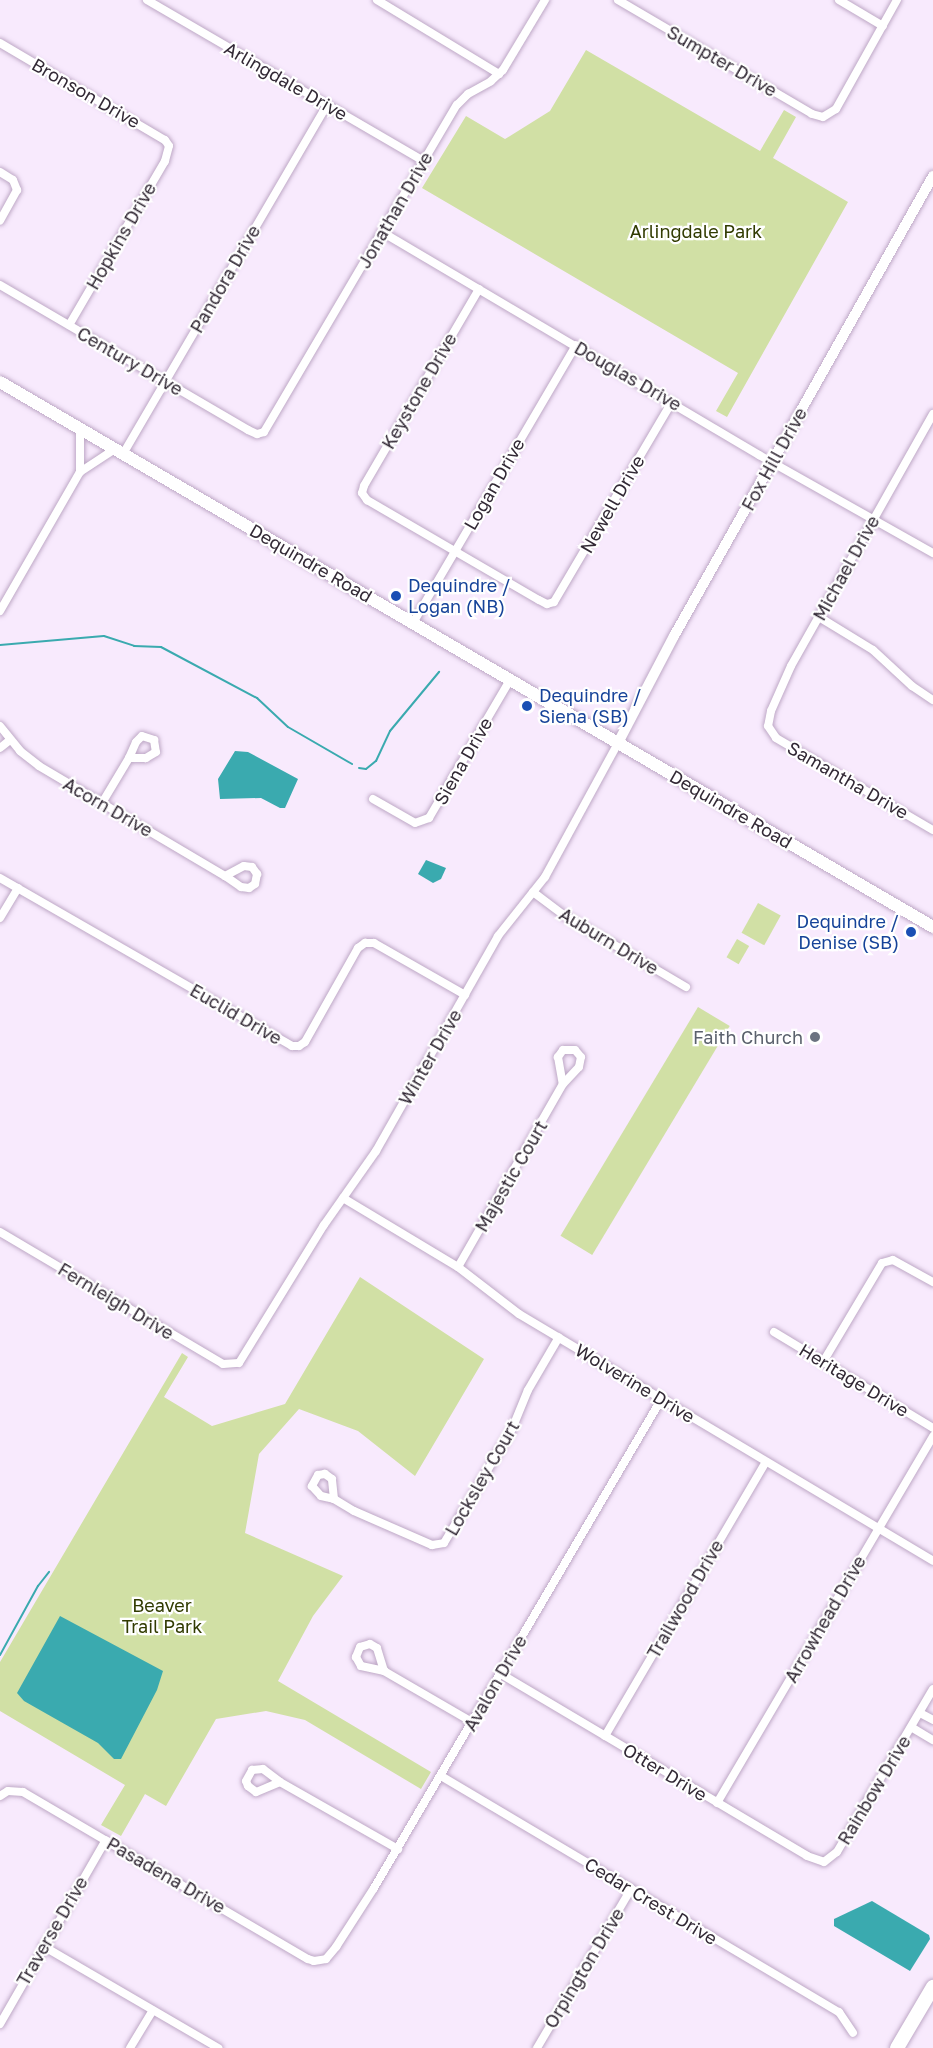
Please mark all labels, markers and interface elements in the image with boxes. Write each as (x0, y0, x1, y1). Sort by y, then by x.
street label: Sumpter Drive (663, 21, 781, 101)
street label: Arlingdale Drive (221, 37, 351, 125)
street label: Bronson Drive (28, 53, 144, 133)
street label: Jonathan Drive (353, 148, 437, 272)
street label: Hopkins Drive (82, 179, 160, 293)
park label: Arlingdale Park (630, 220, 762, 242)
street label: Pandora Drive (185, 221, 265, 337)
street label: Century Drive (73, 322, 187, 400)
street label: Keystone Drive (377, 329, 461, 453)
street label: Douglas Drive (571, 337, 685, 415)
street label: Fox Hill Drive (737, 404, 811, 514)
street label: Logan Drive (459, 434, 529, 534)
street label: Newell Drive (575, 451, 649, 557)
street label: Michael Drive (808, 512, 884, 624)
street label: Dequindre Road (246, 519, 376, 607)
place label: Dequindre / Logan (NB) (408, 575, 510, 618)
marker: Dequindre / Logan (NB) (389, 589, 403, 603)
place label: Dequindre / Siena (SB) (539, 685, 641, 728)
marker: Dequindre / Siena (SB) (520, 699, 534, 713)
street label: Siena Drive (429, 714, 497, 808)
street label: Samantha Drive (784, 737, 912, 823)
street label: Dequindre Road (666, 765, 796, 853)
street label: Acorn Drive (59, 773, 157, 841)
street label: Auburn Drive (556, 903, 662, 979)
place label: Dequindre / Denise (SB) (797, 911, 899, 954)
marker: Dequindre / Denise (SB) (904, 925, 918, 939)
street label: Euclid Drive (186, 979, 286, 1049)
street label: Winter Drive (394, 1005, 466, 1109)
place label: Faith Church (693, 1026, 803, 1048)
marker: Faith Church (808, 1030, 822, 1044)
street label: Majestic Court (470, 1116, 552, 1236)
street label: Fernleigh Drive (54, 1258, 178, 1344)
street label: Wolverine Drive (571, 1339, 699, 1427)
street label: Heritage Drive (795, 1339, 913, 1421)
street label: Locksley Court (440, 1417, 524, 1539)
street label: Trailwood Drive (642, 1536, 728, 1662)
street label: Arrowhead Drive (780, 1552, 870, 1686)
park label: Beaver Trail Park (122, 1595, 202, 1638)
street label: Avalon Drive (459, 1631, 531, 1735)
street label: Rainbow Drive (833, 1732, 915, 1848)
street label: Otter Drive (619, 1739, 711, 1805)
street label: Pasadena Drive (103, 1832, 229, 1918)
street label: Cedar Crest Drive (581, 1853, 721, 1949)
street label: Traverse Drive (12, 1873, 92, 1989)
street label: Orpington Drive (540, 1904, 628, 2032)

